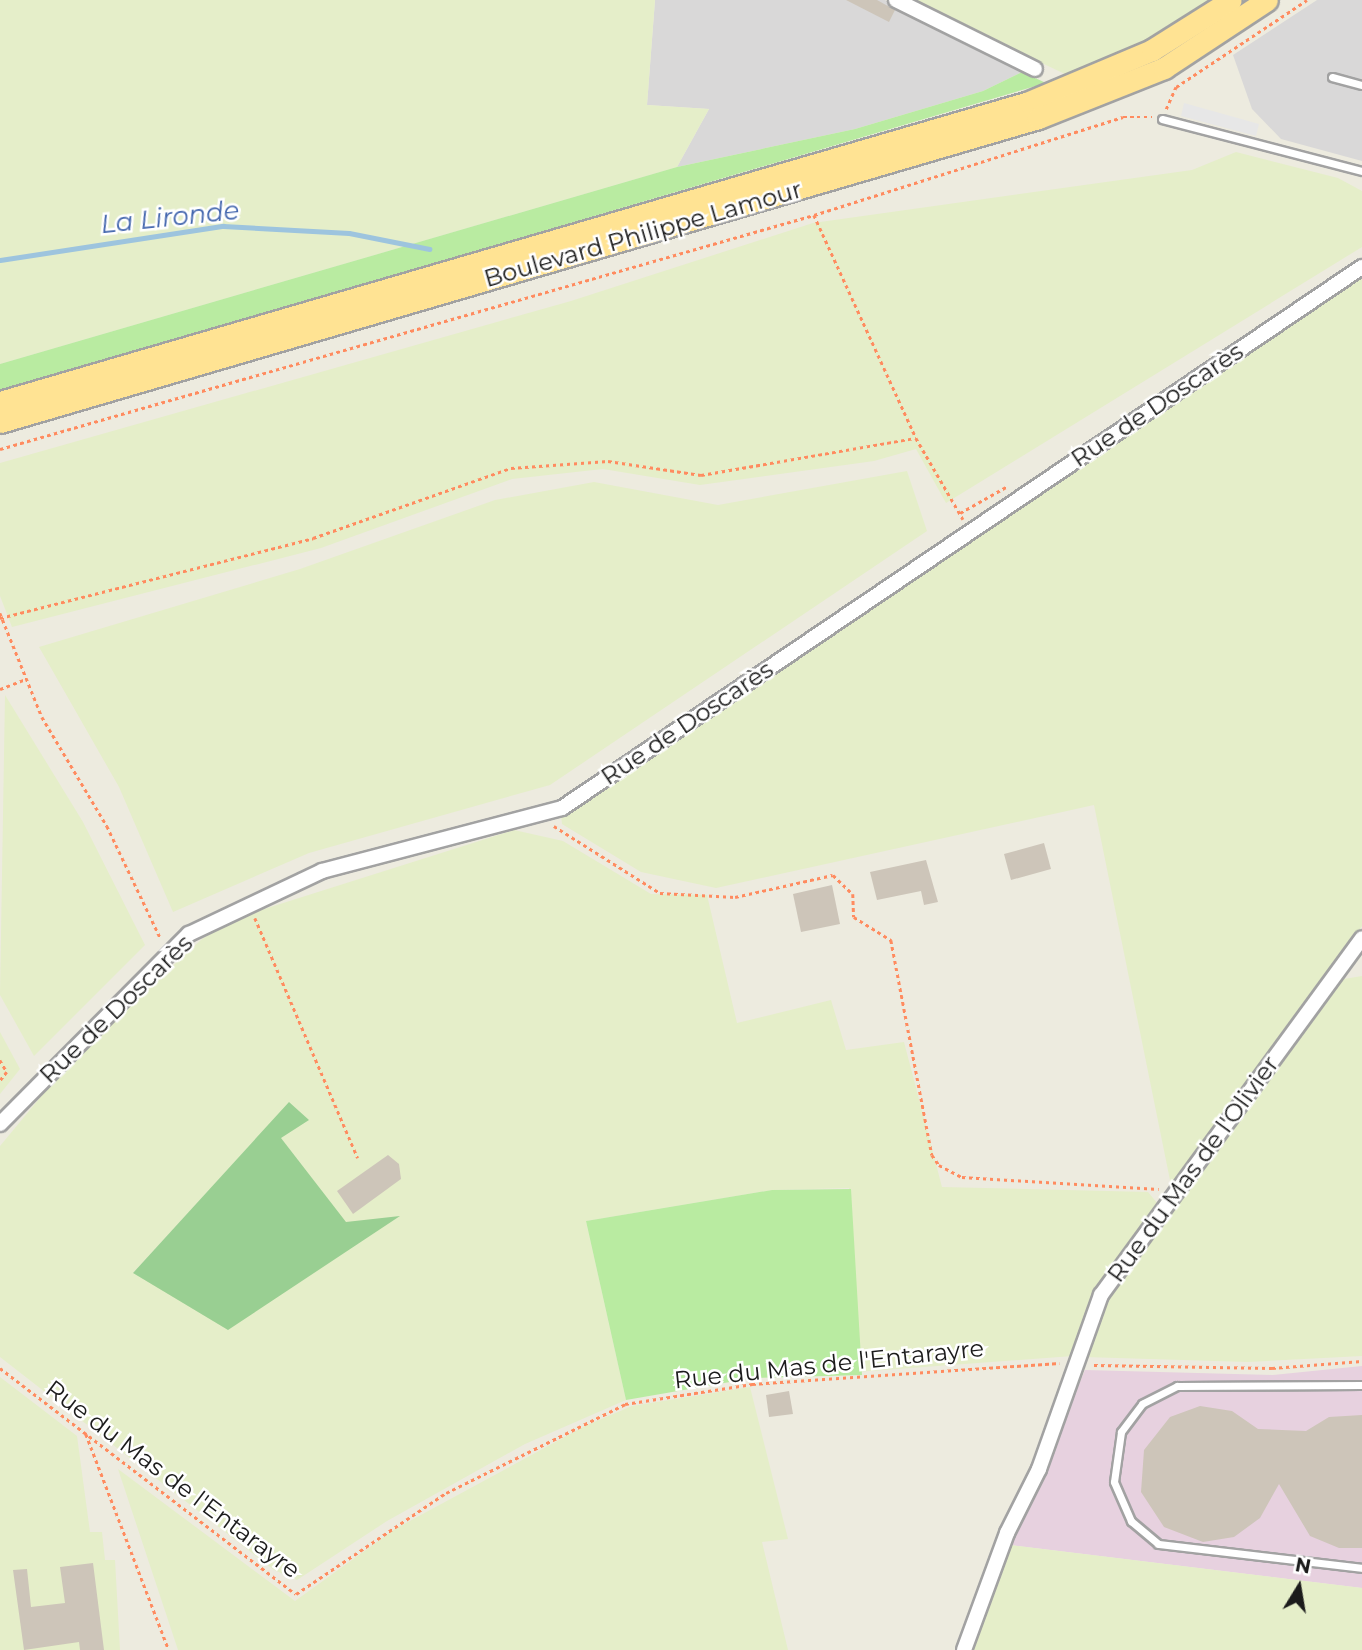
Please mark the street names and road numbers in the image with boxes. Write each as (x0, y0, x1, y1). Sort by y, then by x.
street label: Boulevard Philippe Lamour (481, 175, 805, 293)
street label: Rue de Doscarès (1066, 337, 1248, 473)
street label: Rue de Doscarès (596, 655, 778, 791)
street label: Rue de Doscarès (34, 929, 198, 1089)
street label: Rue du Mas de l'Olivier (1101, 1050, 1285, 1288)
street label: Rue du Mas de l'Entarayre (673, 1333, 985, 1395)
street label: Rue du Mas de l'Entarayre (40, 1374, 306, 1584)

